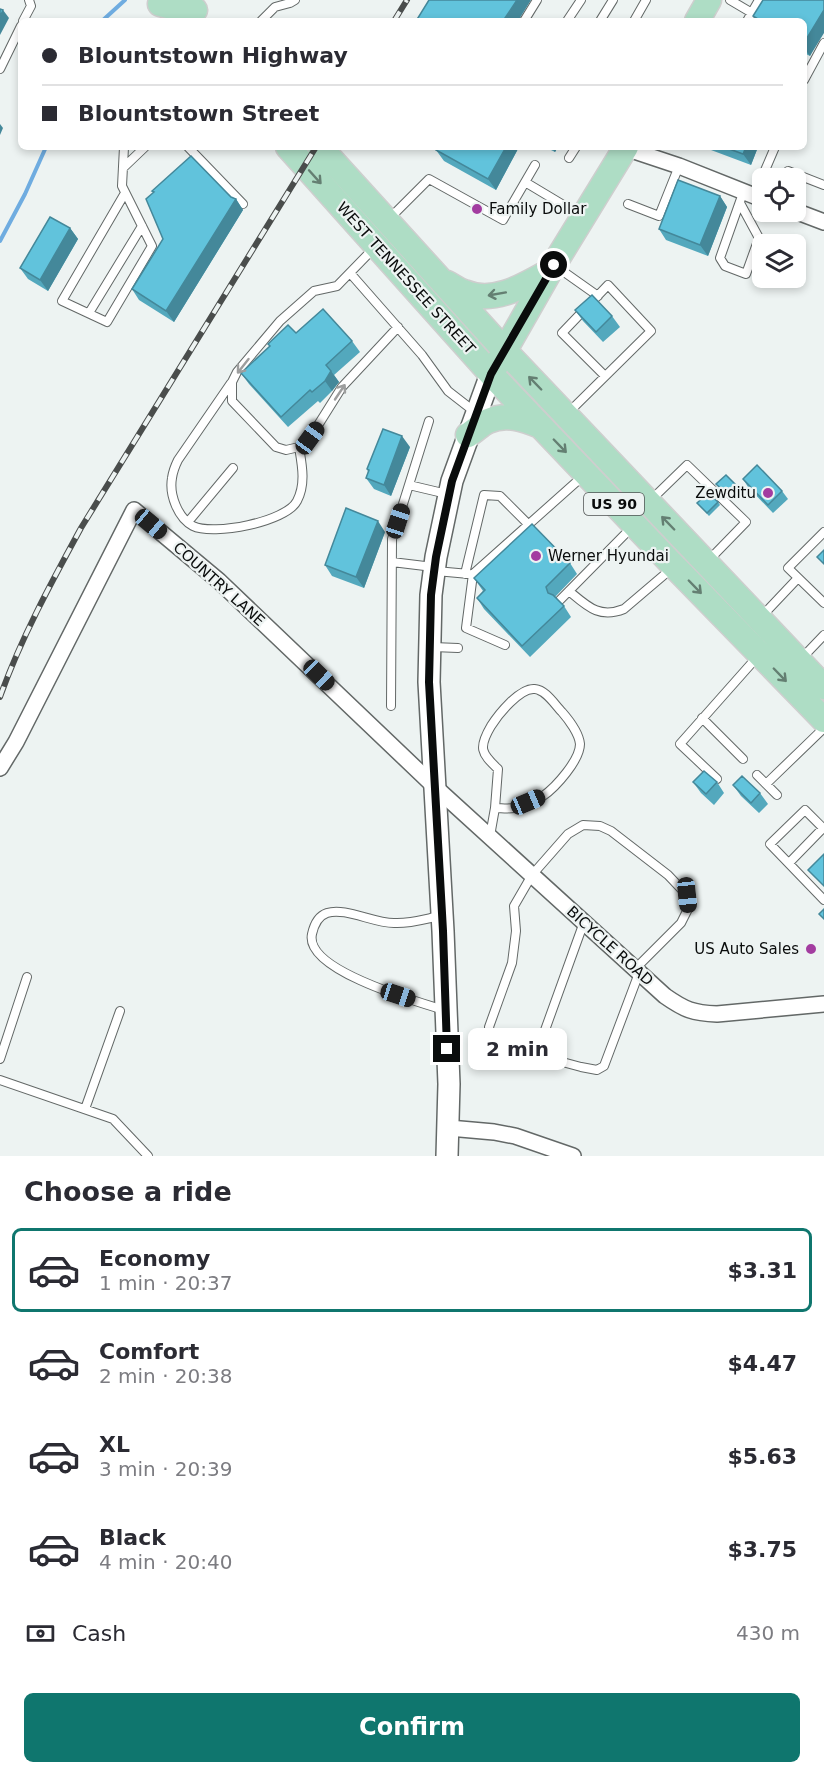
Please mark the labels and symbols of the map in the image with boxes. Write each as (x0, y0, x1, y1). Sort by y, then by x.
one-way arrow (308, 169, 322, 184)
street label: WEST TENNESSEE STREET (333, 198, 480, 358)
place label: Family Dollar (489, 200, 587, 218)
marker: Family Dollar (470, 202, 484, 216)
route start (540, 251, 567, 278)
one-way arrow (488, 289, 507, 300)
one-way arrow (236, 358, 249, 374)
one-way arrow (528, 376, 542, 391)
one-way arrow (334, 385, 346, 401)
car (292, 418, 328, 458)
one-way arrow (553, 439, 567, 454)
place label: Zewditu (695, 484, 756, 502)
marker: Zewditu (761, 486, 775, 500)
road number: US 90 (584, 493, 644, 515)
car (384, 501, 412, 541)
car (131, 506, 171, 542)
one-way arrow (660, 515, 675, 530)
street label: COUNTRY LANE (170, 538, 268, 630)
place label: Werner Hyundai (548, 547, 669, 565)
marker: Werner Hyundai (529, 549, 543, 563)
one-way arrow (687, 580, 702, 595)
car (300, 656, 338, 694)
one-way arrow (773, 667, 787, 682)
car (508, 787, 548, 817)
car (676, 876, 698, 914)
street label: BICYCLE ROAD (563, 902, 657, 990)
place label: US Auto Sales (694, 940, 799, 958)
marker: US Auto Sales (804, 942, 818, 956)
car (378, 981, 418, 1009)
callout: 2 min (468, 1028, 567, 1070)
route end (433, 1035, 460, 1062)

